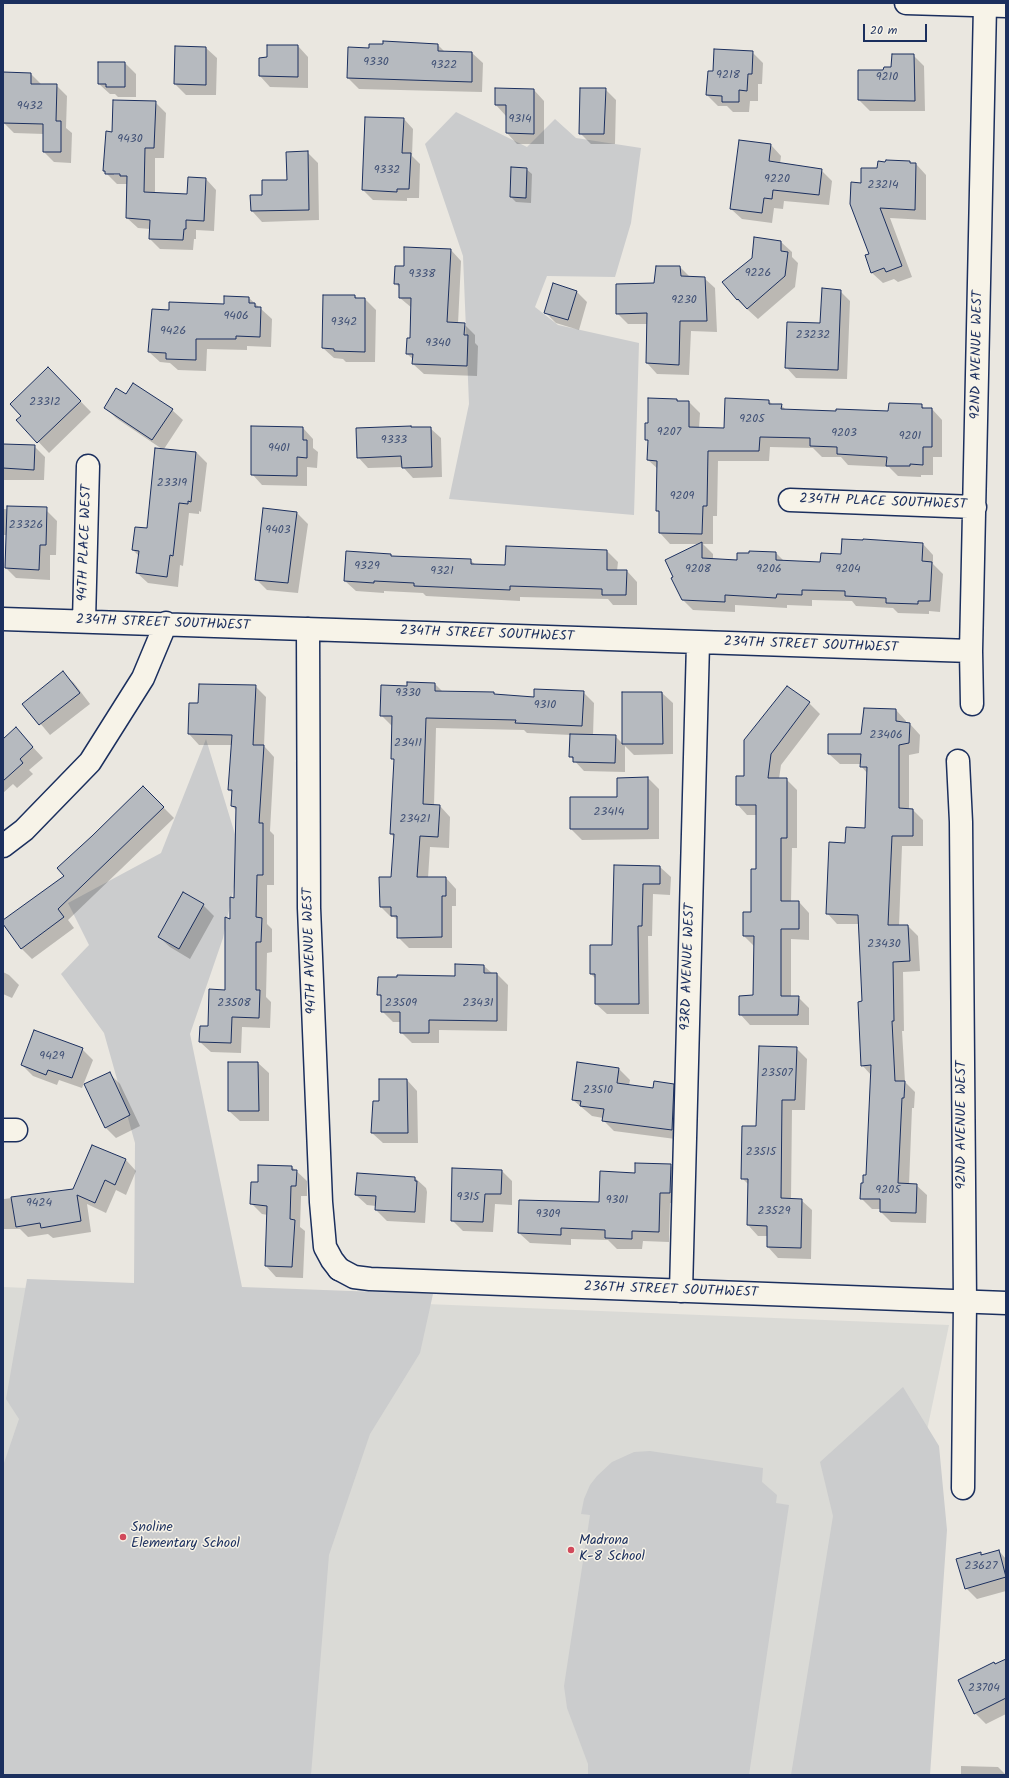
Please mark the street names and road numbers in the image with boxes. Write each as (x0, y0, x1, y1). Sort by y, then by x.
street label: 92ND AVENUE WEST (968, 290, 988, 420)
street label: 94TH PLACE WEST (76, 484, 96, 602)
street label: 234TH PLACE SOUTHWEST (799, 492, 967, 514)
street label: 234TH STREET SOUTHWEST (76, 613, 250, 635)
street label: 234TH STREET SOUTHWEST (400, 624, 574, 646)
street label: 234TH STREET SOUTHWEST (724, 635, 898, 657)
street label: 94TH AVENUE WEST (300, 887, 322, 1015)
street label: 93RD AVENUE WEST (678, 903, 700, 1031)
street label: 92ND AVENUE WEST (955, 1061, 971, 1189)
street label: 236TH STREET SOUTHWEST (584, 1280, 758, 1302)

